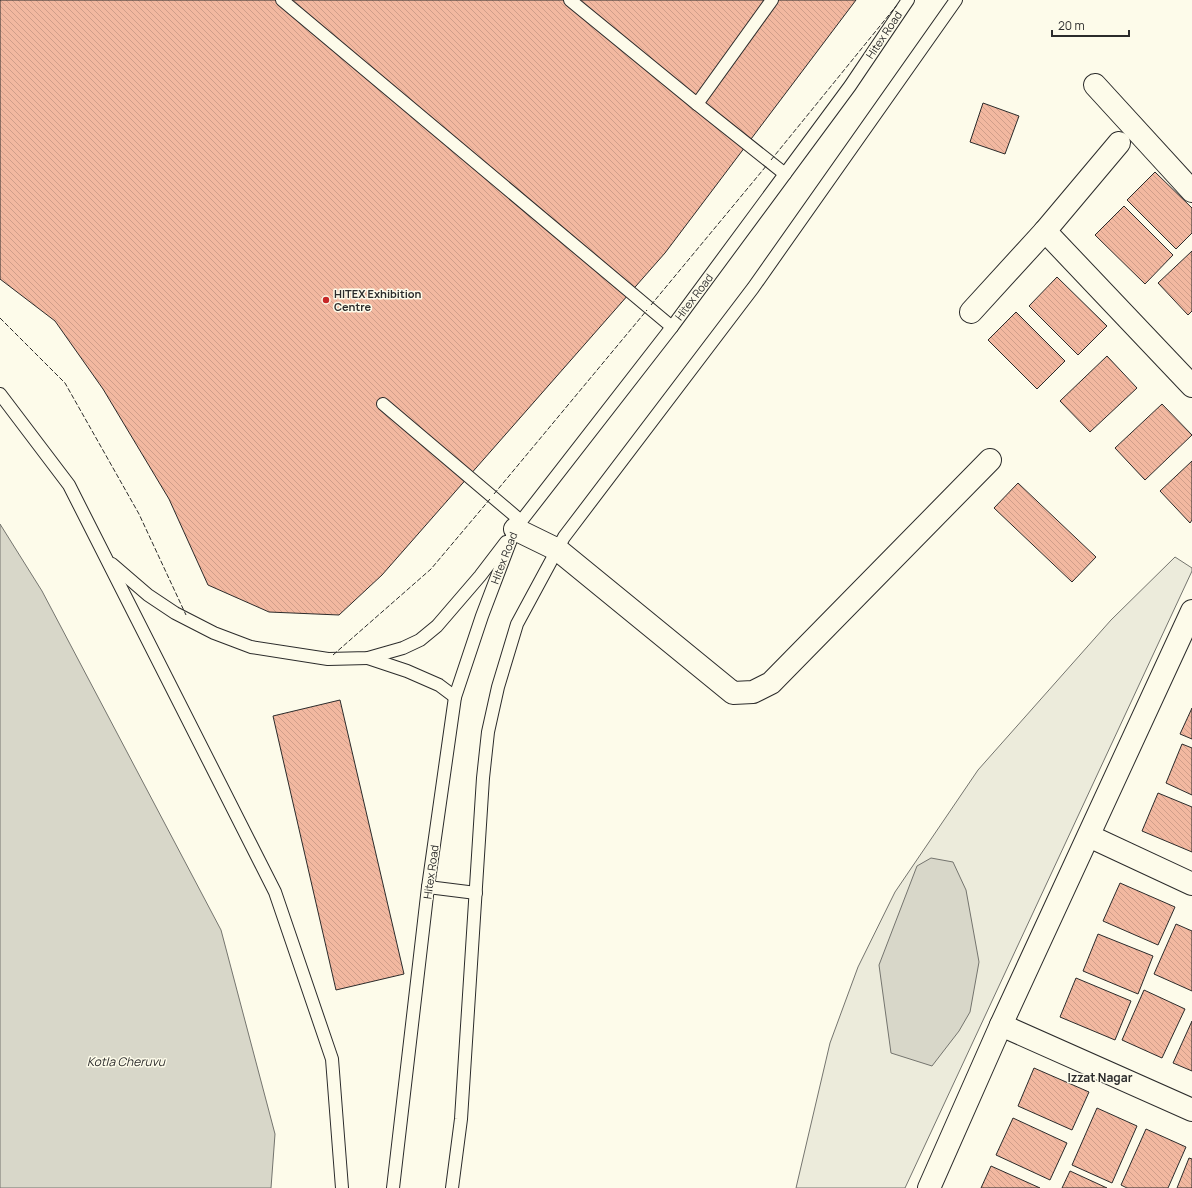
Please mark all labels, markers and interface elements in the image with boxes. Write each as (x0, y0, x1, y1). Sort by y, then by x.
street label: Hitex Road (862, 8, 905, 62)
scale bar (1052, 12, 1129, 38)
text: 20 m (1058, 17, 1085, 34)
street label: Hitex Road (671, 270, 716, 323)
place label: HITEX Exhibition Centre (334, 286, 422, 314)
marker: HITEX Exhibition Centre (321, 295, 331, 305)
street label: Hitex Road (487, 530, 520, 586)
street label: Hitex Road (419, 844, 442, 900)
water label: Kotla Cheruvu (87, 1053, 166, 1070)
district label: Izzat Nagar (1068, 1069, 1133, 1086)

